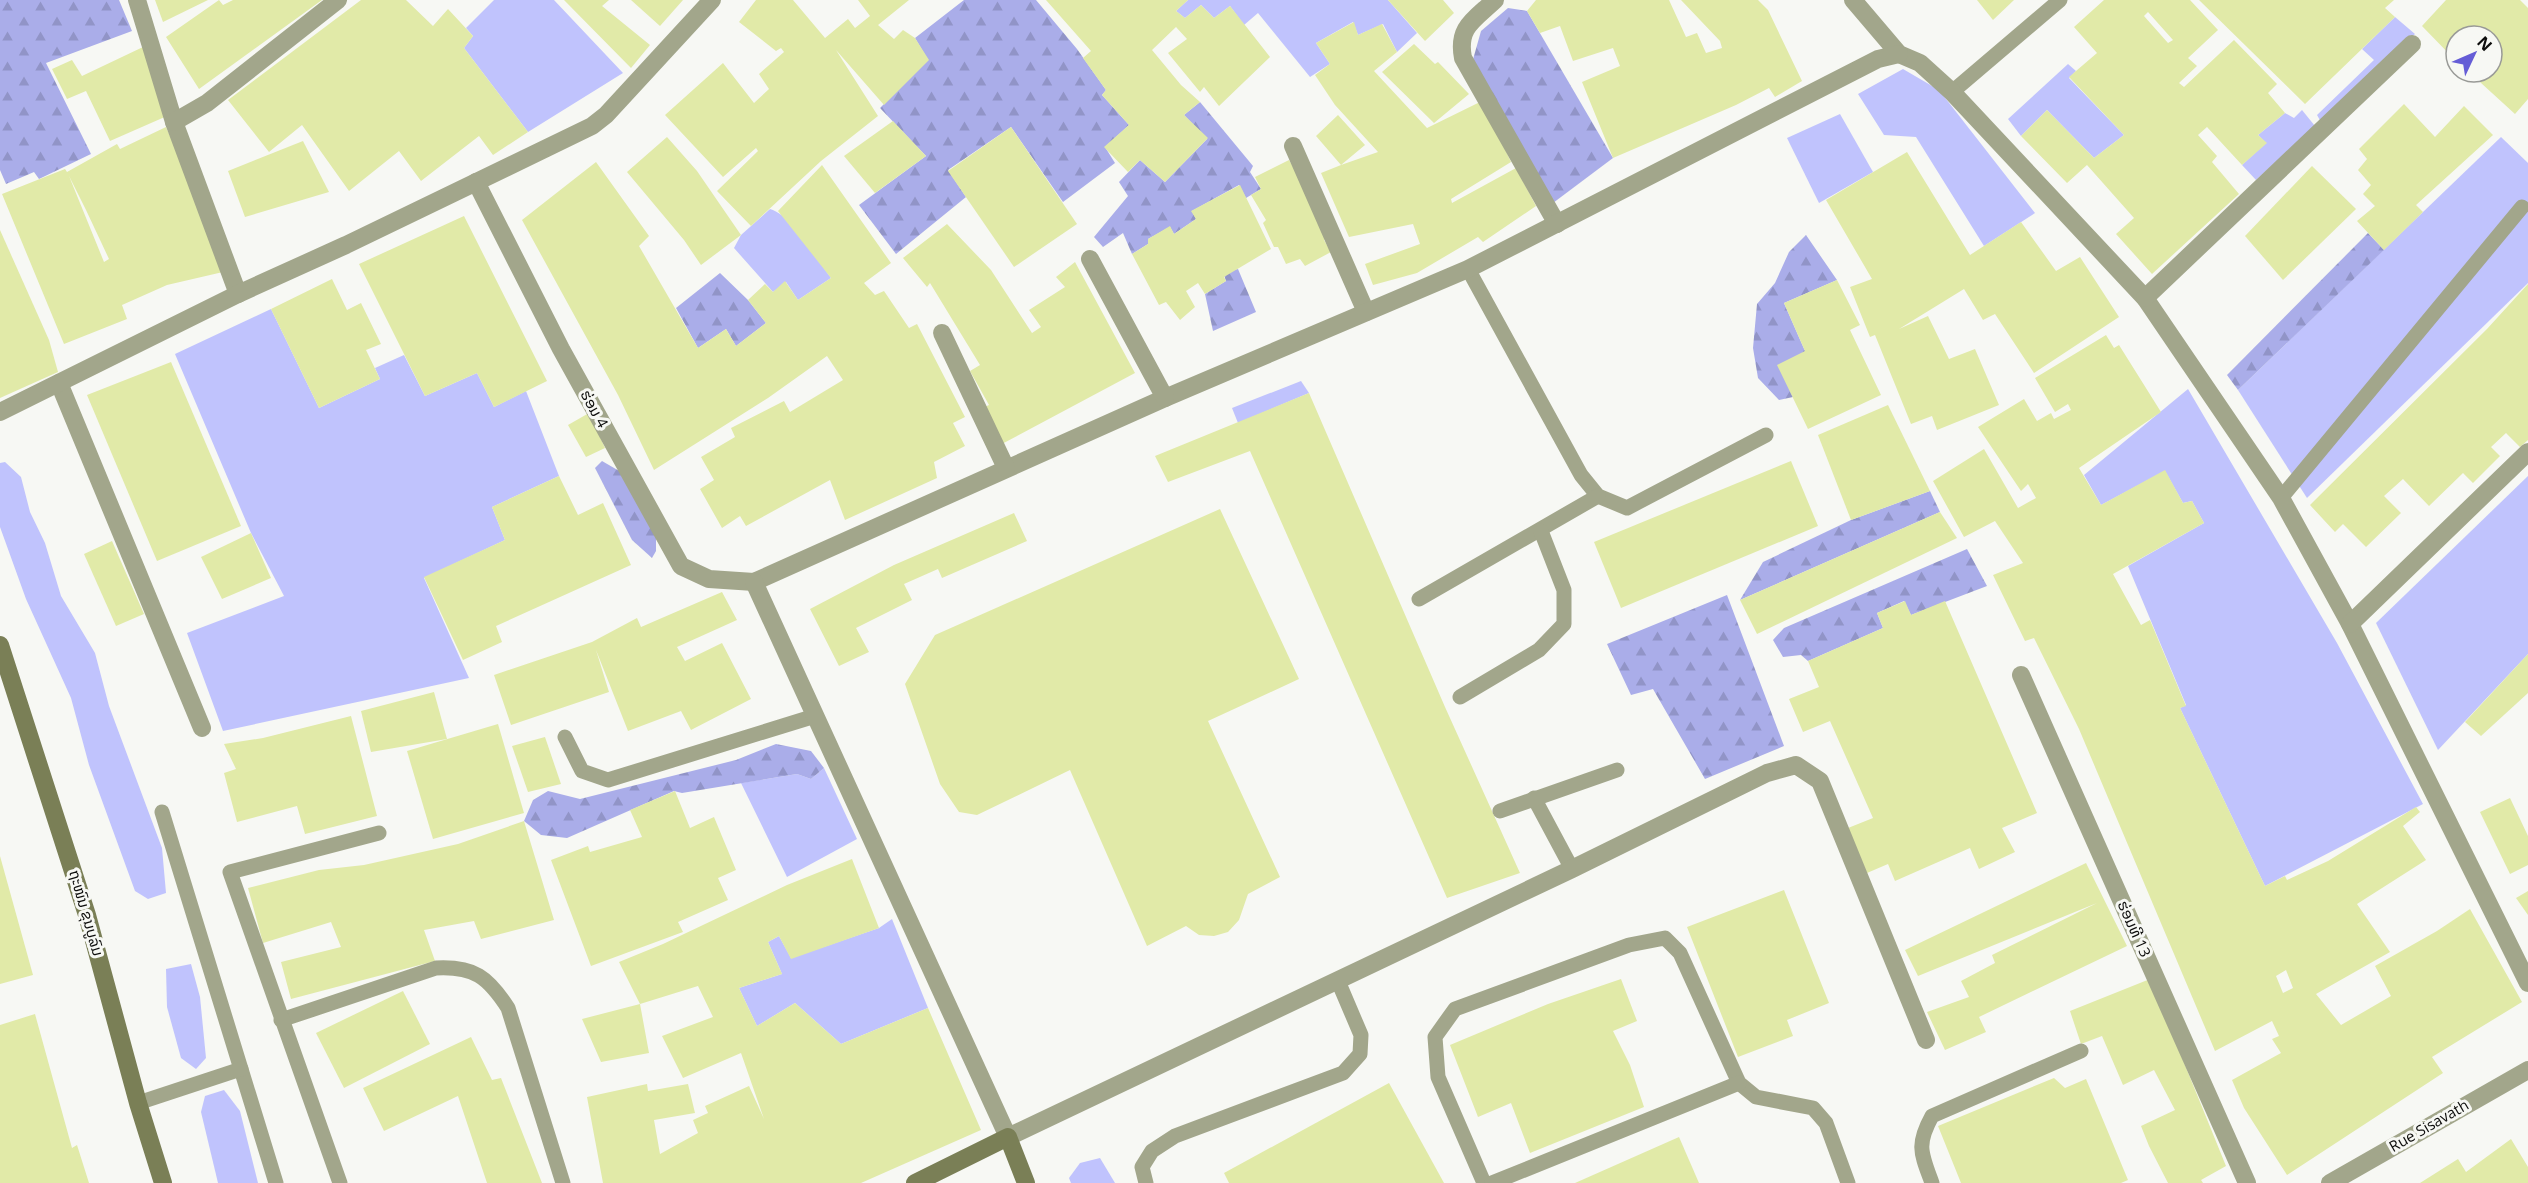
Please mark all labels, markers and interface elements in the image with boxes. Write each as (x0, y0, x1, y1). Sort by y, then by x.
north arrow (2444, 24, 2504, 84)
text: N (2472, 31, 2497, 56)
street label: ຮ່ອມ 4 (576, 386, 614, 431)
street label: ຖະໜົນ ຂຸນບູລົມ (64, 867, 109, 958)
street label: ຮ່ອມທີ 13 (2114, 897, 2156, 960)
street label: Rue Sisavath (2385, 1094, 2472, 1156)

